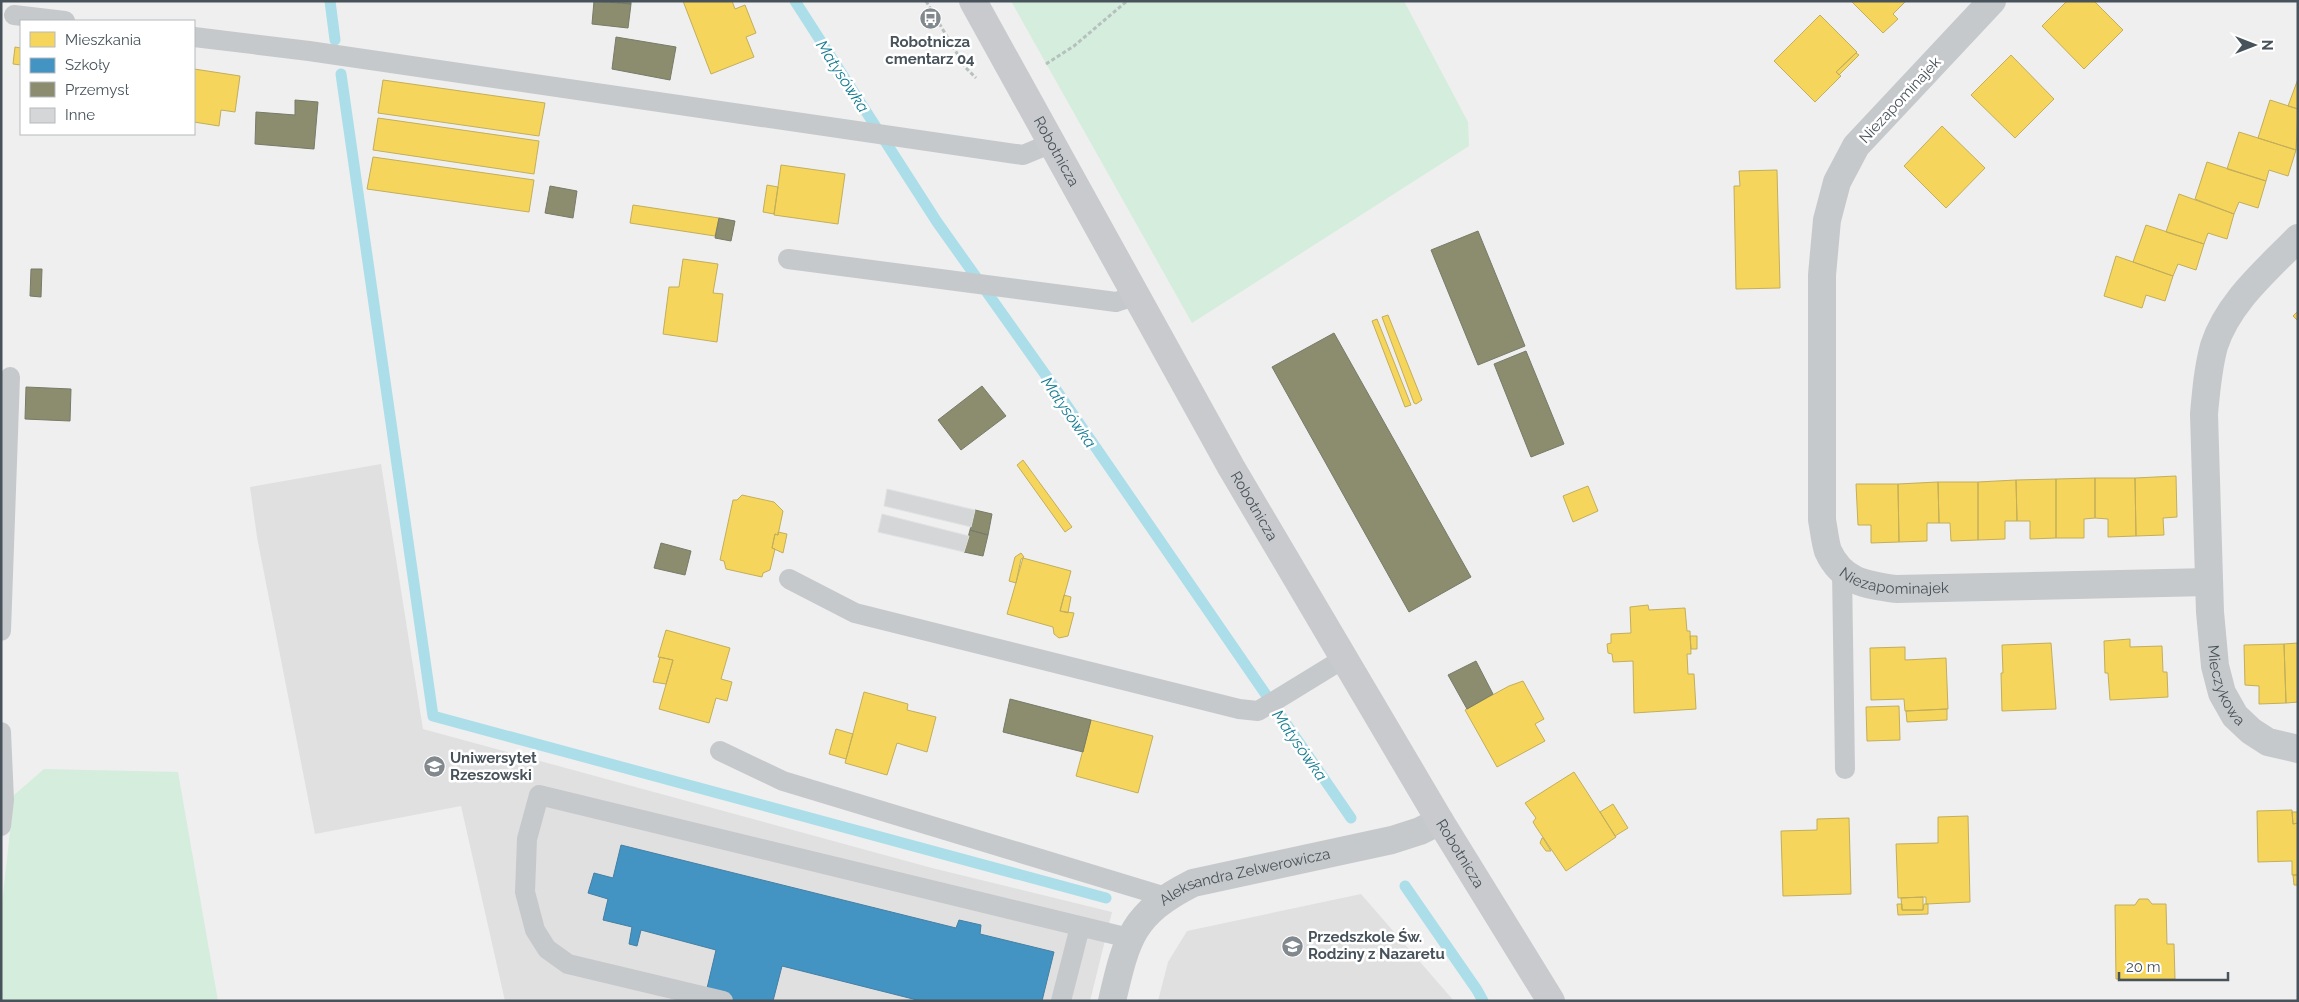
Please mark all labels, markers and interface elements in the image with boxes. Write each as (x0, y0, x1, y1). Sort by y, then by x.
bus stop icon: Robotnicza cmentarz 04 (918, 7, 942, 31)
legend (20, 20, 195, 135)
north arrow (2229, 20, 2279, 70)
text: Mieszkania (65, 31, 141, 49)
place label: Robotnicza cmentarz 04 (885, 33, 975, 68)
water label: Matysówka (812, 37, 873, 116)
text: N (2259, 40, 2275, 50)
street label: Niezapominajek (1855, 53, 1945, 147)
text: Szkoły (65, 56, 110, 74)
text: Przemysł (65, 81, 129, 99)
text: Inne (65, 106, 95, 124)
street label: Robotnicza (1030, 113, 1083, 190)
water label: Matysówka (1037, 373, 1100, 452)
street label: Robotnicza (1227, 468, 1281, 544)
street label: Niezapominajek (1836, 563, 1949, 598)
street label: Mieczykowa (2204, 644, 2249, 729)
water label: Matysówka (1268, 706, 1331, 785)
place label: Uniwersytet Rzeszowski (450, 749, 537, 784)
school or university icon: Uniwersytet Rzeszowski (422, 755, 446, 779)
street label: Robotnicza (1432, 816, 1488, 891)
street label: Aleksandra Zelwerowicza (1156, 845, 1332, 909)
place label: Przedszkole Św. Rodziny z Nazaretu (1308, 928, 1445, 963)
school or university icon: Przedszkole Św. Rodziny z Nazaretu (1280, 934, 1304, 958)
scale bar (2119, 950, 2228, 982)
text: 20 m (2126, 958, 2161, 976)

